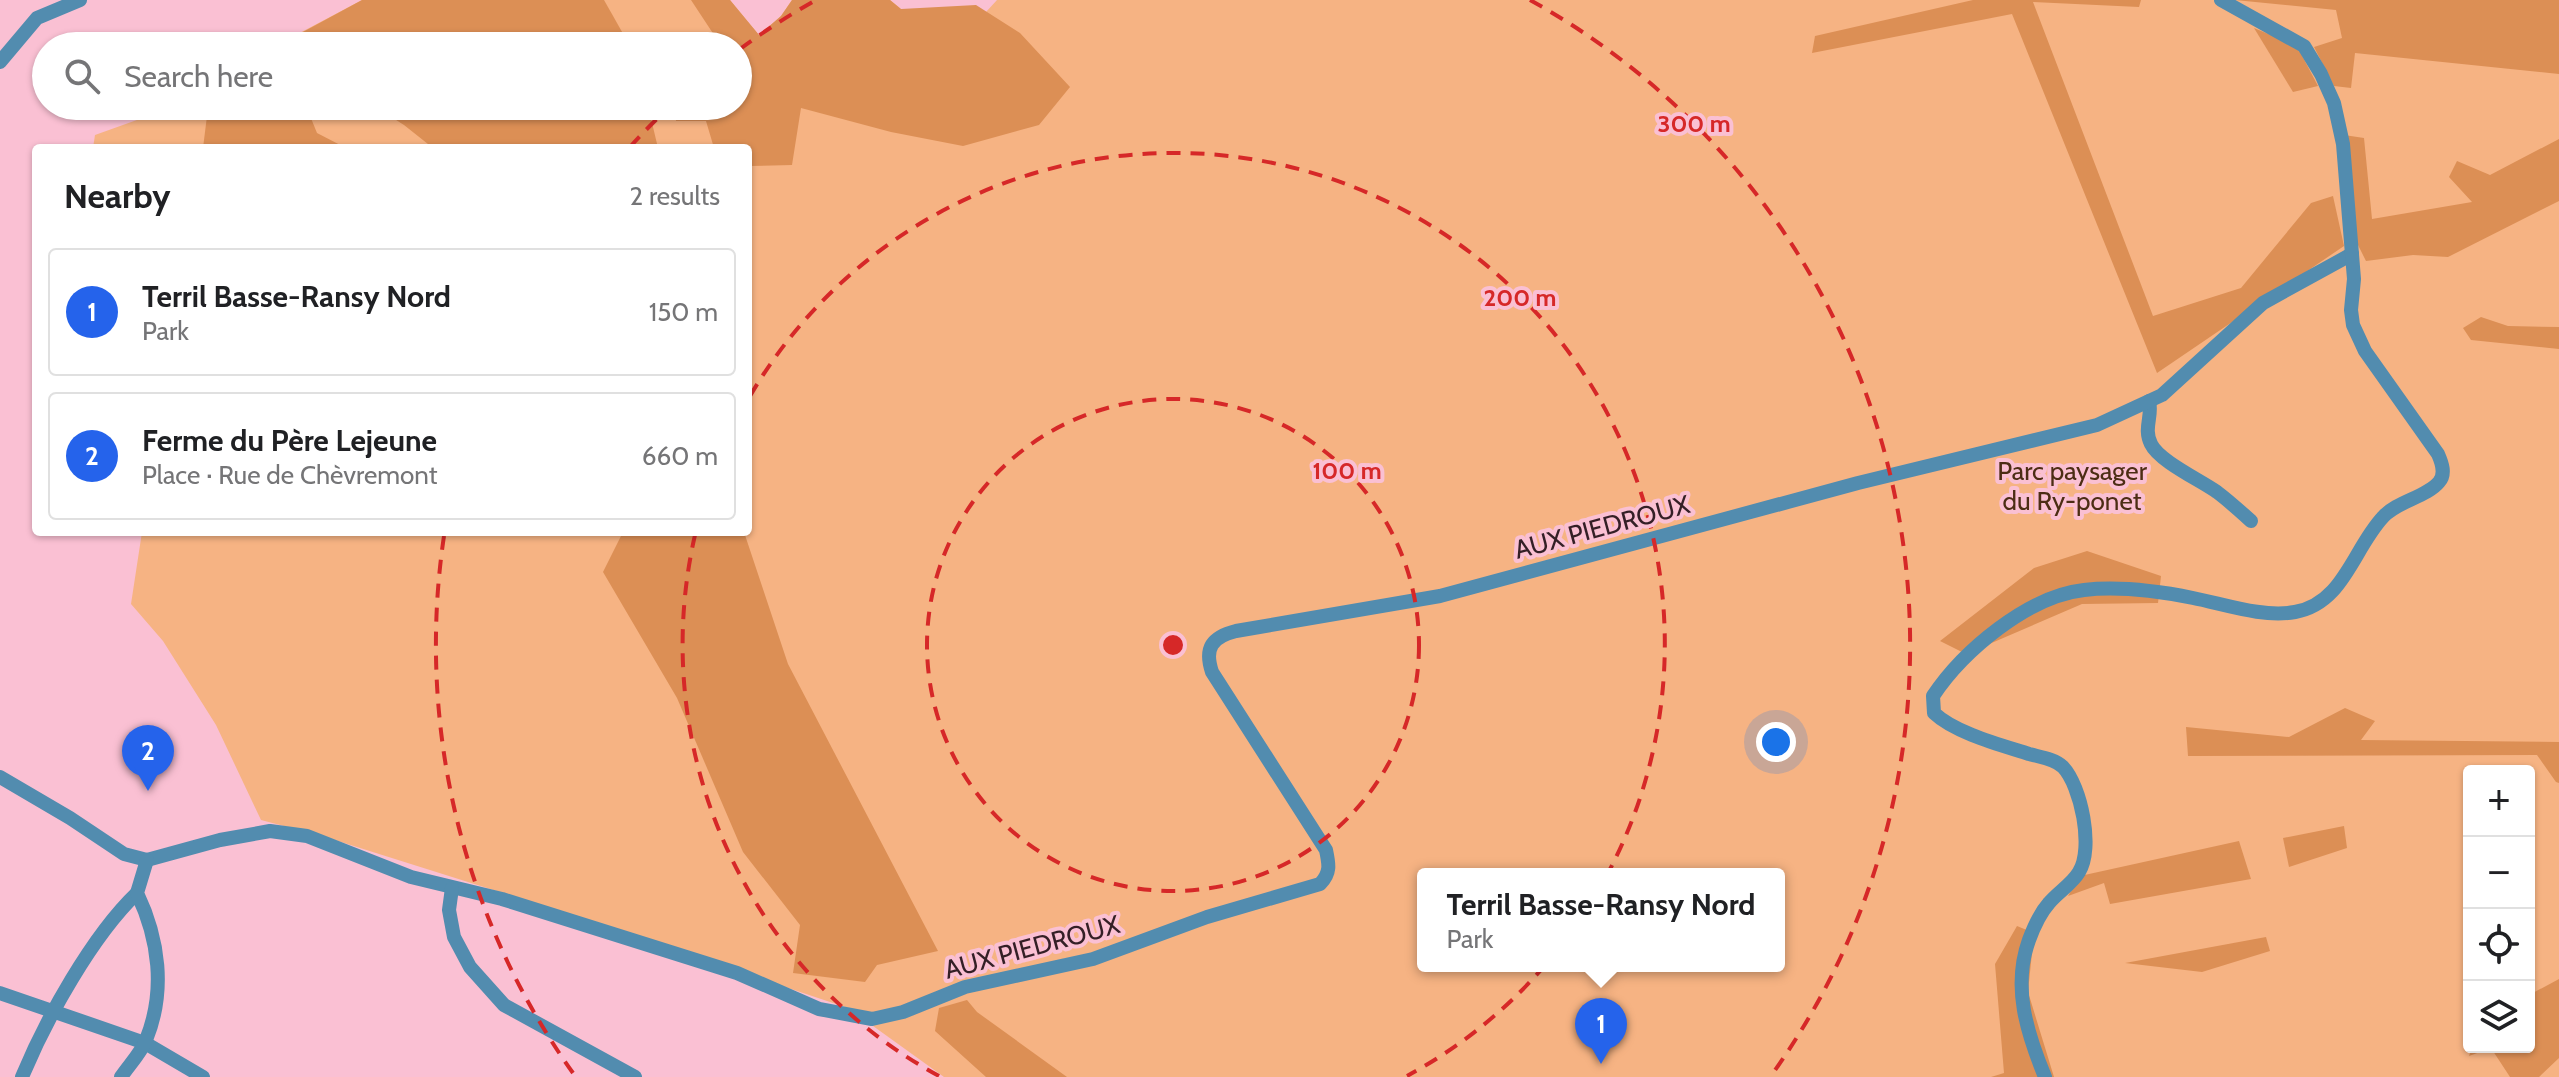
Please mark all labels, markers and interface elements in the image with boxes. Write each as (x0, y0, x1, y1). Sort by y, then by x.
search box (32, 32, 752, 120)
icon: search (60, 54, 104, 98)
text: Search here (124, 58, 273, 95)
text: 300 m (1657, 109, 1731, 138)
text: Nearby (64, 175, 171, 217)
text: 2 results (629, 180, 720, 212)
text: Terril Basse-Ransy Nord (142, 278, 451, 315)
text: 200 m (1484, 283, 1556, 312)
text: 1 (87, 296, 97, 328)
text: 150 m (649, 296, 718, 328)
text: Park (142, 315, 189, 347)
text: Ferme du Père Lejeune (142, 422, 437, 459)
text: 2 (85, 440, 99, 472)
text: 660 m (642, 440, 718, 472)
park label: Parc paysager du Ry-ponet (1997, 455, 2148, 517)
text: 100 m (1312, 456, 1382, 485)
text: Place · Rue de Chèvremont (142, 459, 437, 491)
street label: AUX PIEDROUX (1511, 488, 1694, 566)
centre of rings (1159, 631, 1187, 659)
your location (1756, 722, 1796, 762)
pin: 2 (122, 725, 174, 791)
map controls (2463, 765, 2535, 1053)
button: + (2463, 765, 2535, 837)
button: − (2463, 837, 2535, 909)
popup (1417, 868, 1785, 972)
text: Terril Basse-Ransy Nord (1447, 886, 1755, 923)
street label: AUX PIEDROUX (941, 908, 1124, 986)
button: locate (2463, 909, 2535, 981)
text: Park (1447, 923, 1493, 955)
button: layers (2463, 981, 2535, 1053)
pin: 1 (1575, 998, 1627, 1064)

